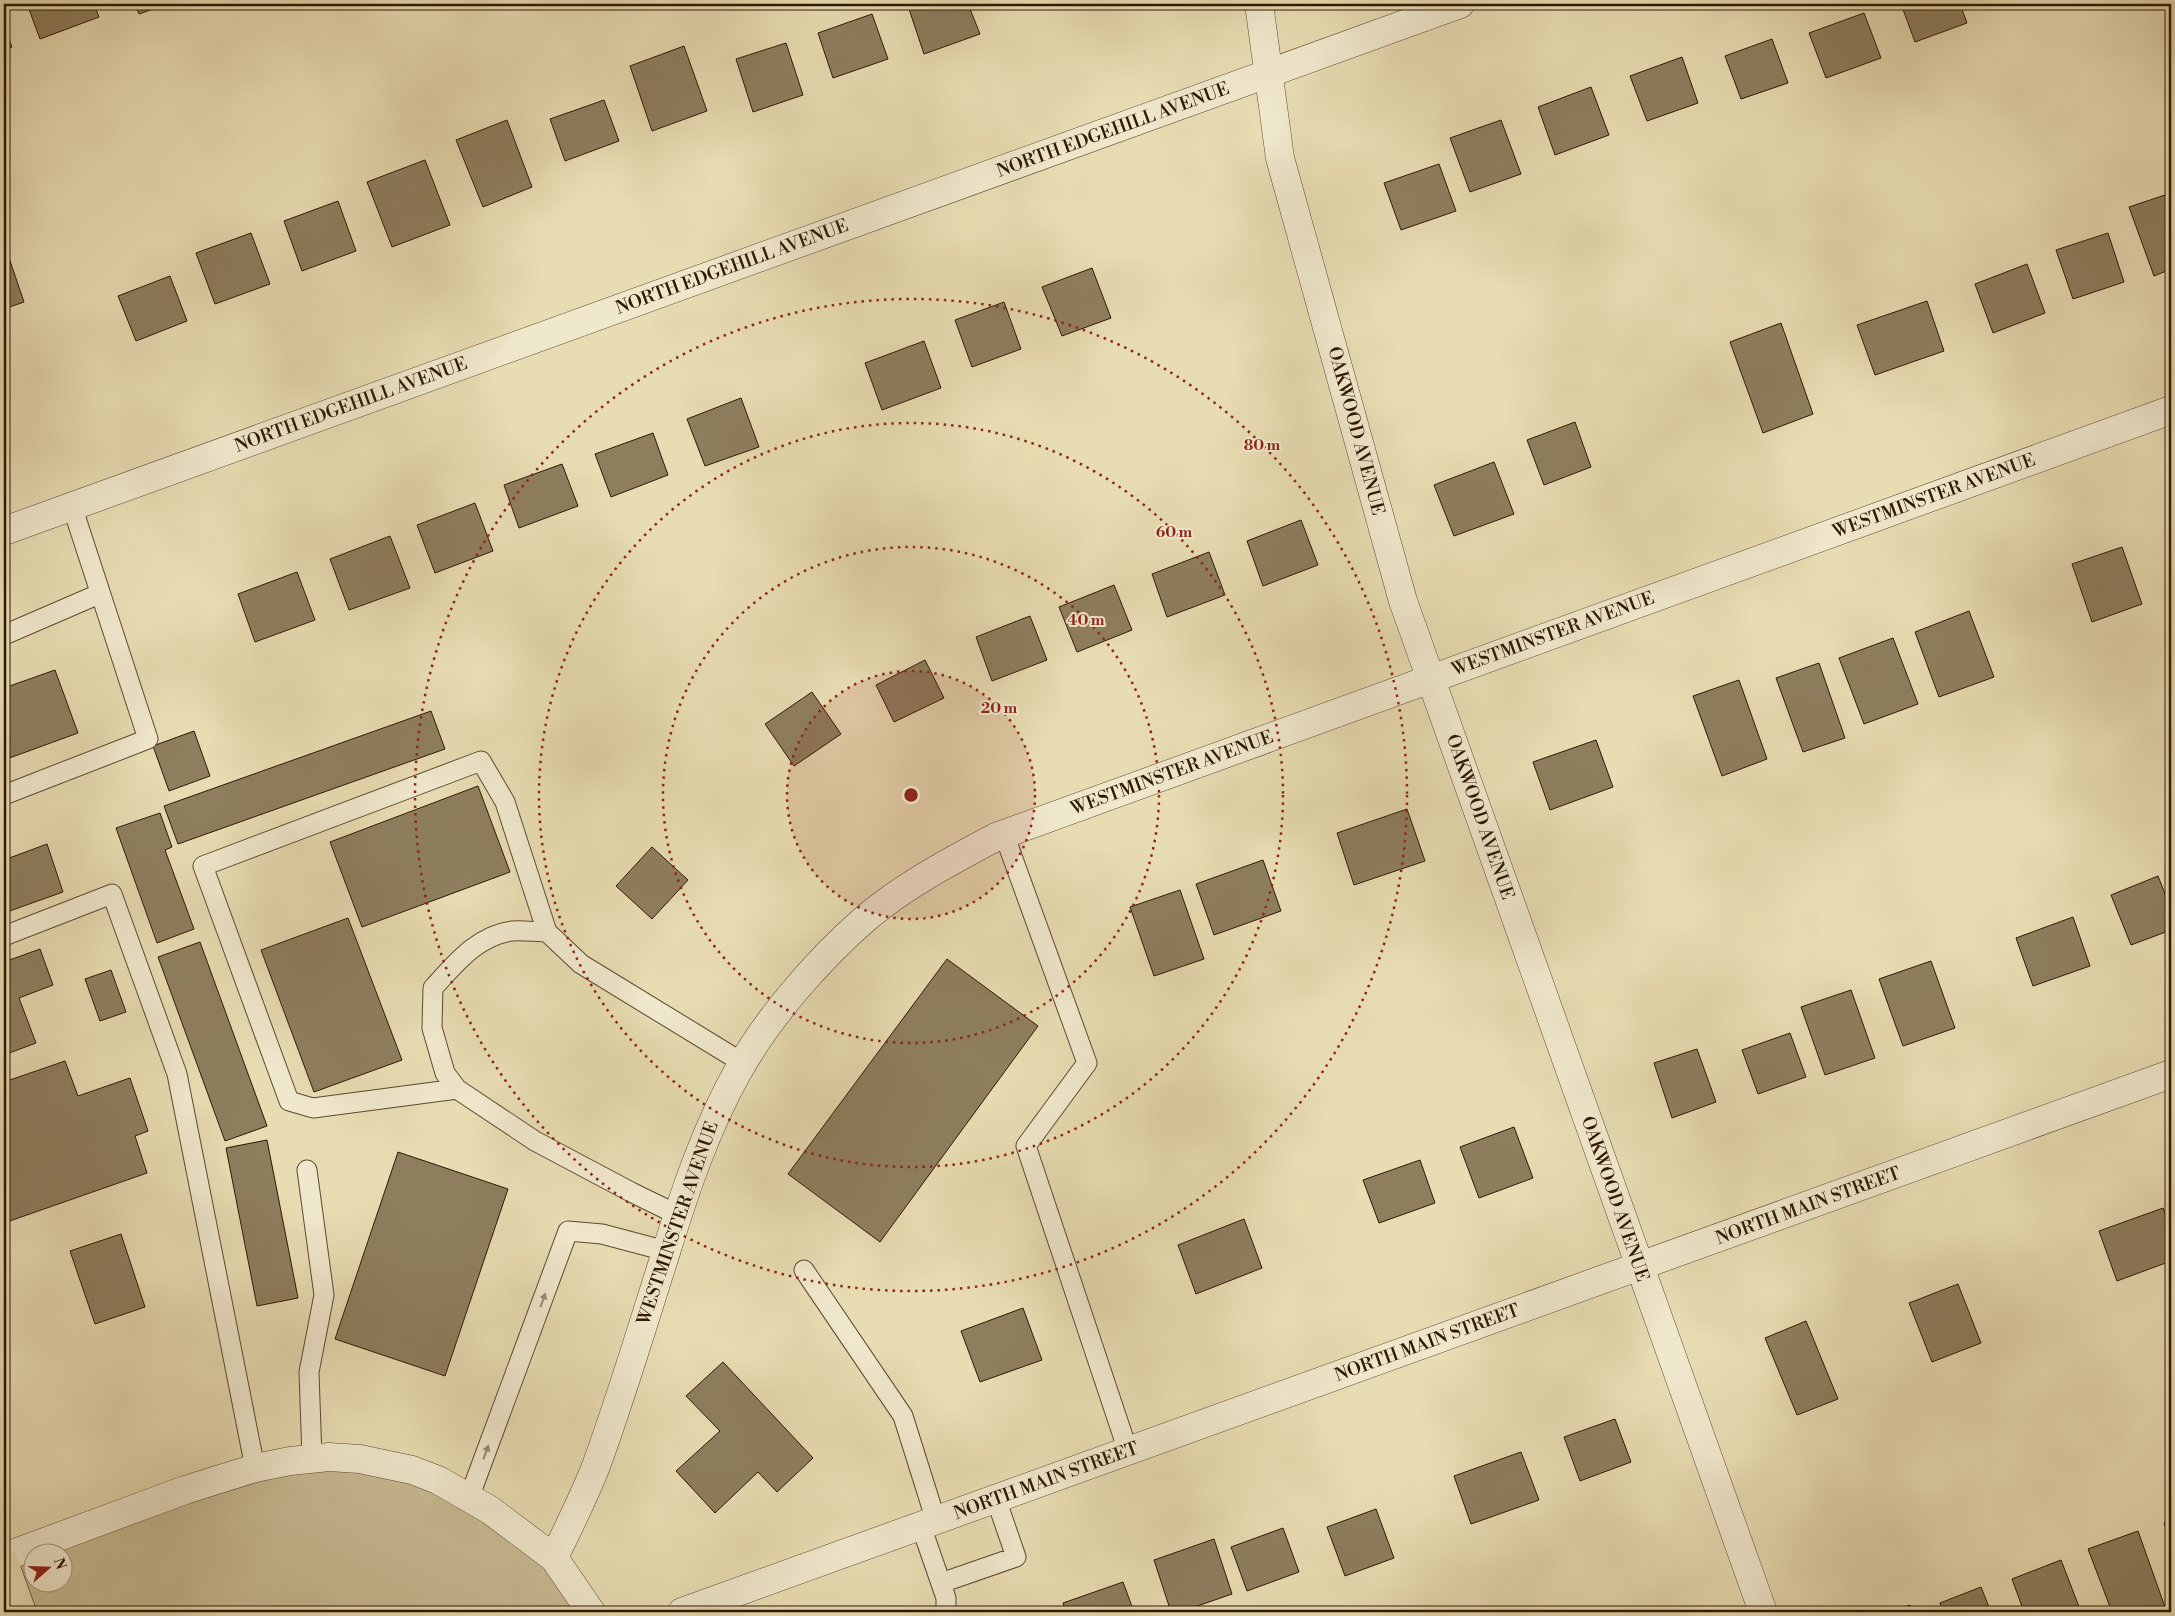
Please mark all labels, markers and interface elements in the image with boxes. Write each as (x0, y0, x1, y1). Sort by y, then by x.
street label: NORTH EDGEHILL AVENUE (993, 77, 1233, 183)
street label: NORTH EDGEHILL AVENUE (612, 214, 852, 320)
street label: OAKWOOD AVENUE (1322, 344, 1390, 518)
street label: NORTH EDGEHILL AVENUE (231, 352, 471, 458)
text: 80 m (1244, 436, 1281, 455)
street label: WESTMINSTER AVENUE (1829, 449, 2038, 544)
text: 60 m (1156, 523, 1193, 542)
street label: WESTMINSTER AVENUE (1448, 587, 1657, 682)
text: 40 m (1067, 611, 1105, 630)
text: 20 m (981, 699, 1018, 718)
street label: WESTMINSTER AVENUE (1067, 726, 1276, 821)
street label: OAKWOOD AVENUE (1441, 731, 1519, 903)
centre of rings (902, 786, 920, 804)
street label: OAKWOOD AVENUE (1576, 1113, 1654, 1285)
street label: WESTMINSTER AVENUE (632, 1118, 724, 1329)
street label: NORTH MAIN STREET (1712, 1162, 1904, 1250)
one-way arrow (540, 1292, 547, 1307)
street label: NORTH MAIN STREET (1331, 1299, 1523, 1387)
street label: NORTH MAIN STREET (950, 1437, 1142, 1525)
one-way arrow (482, 1444, 490, 1459)
north arrow (22, 1544, 72, 1594)
text: N (49, 1556, 70, 1572)

